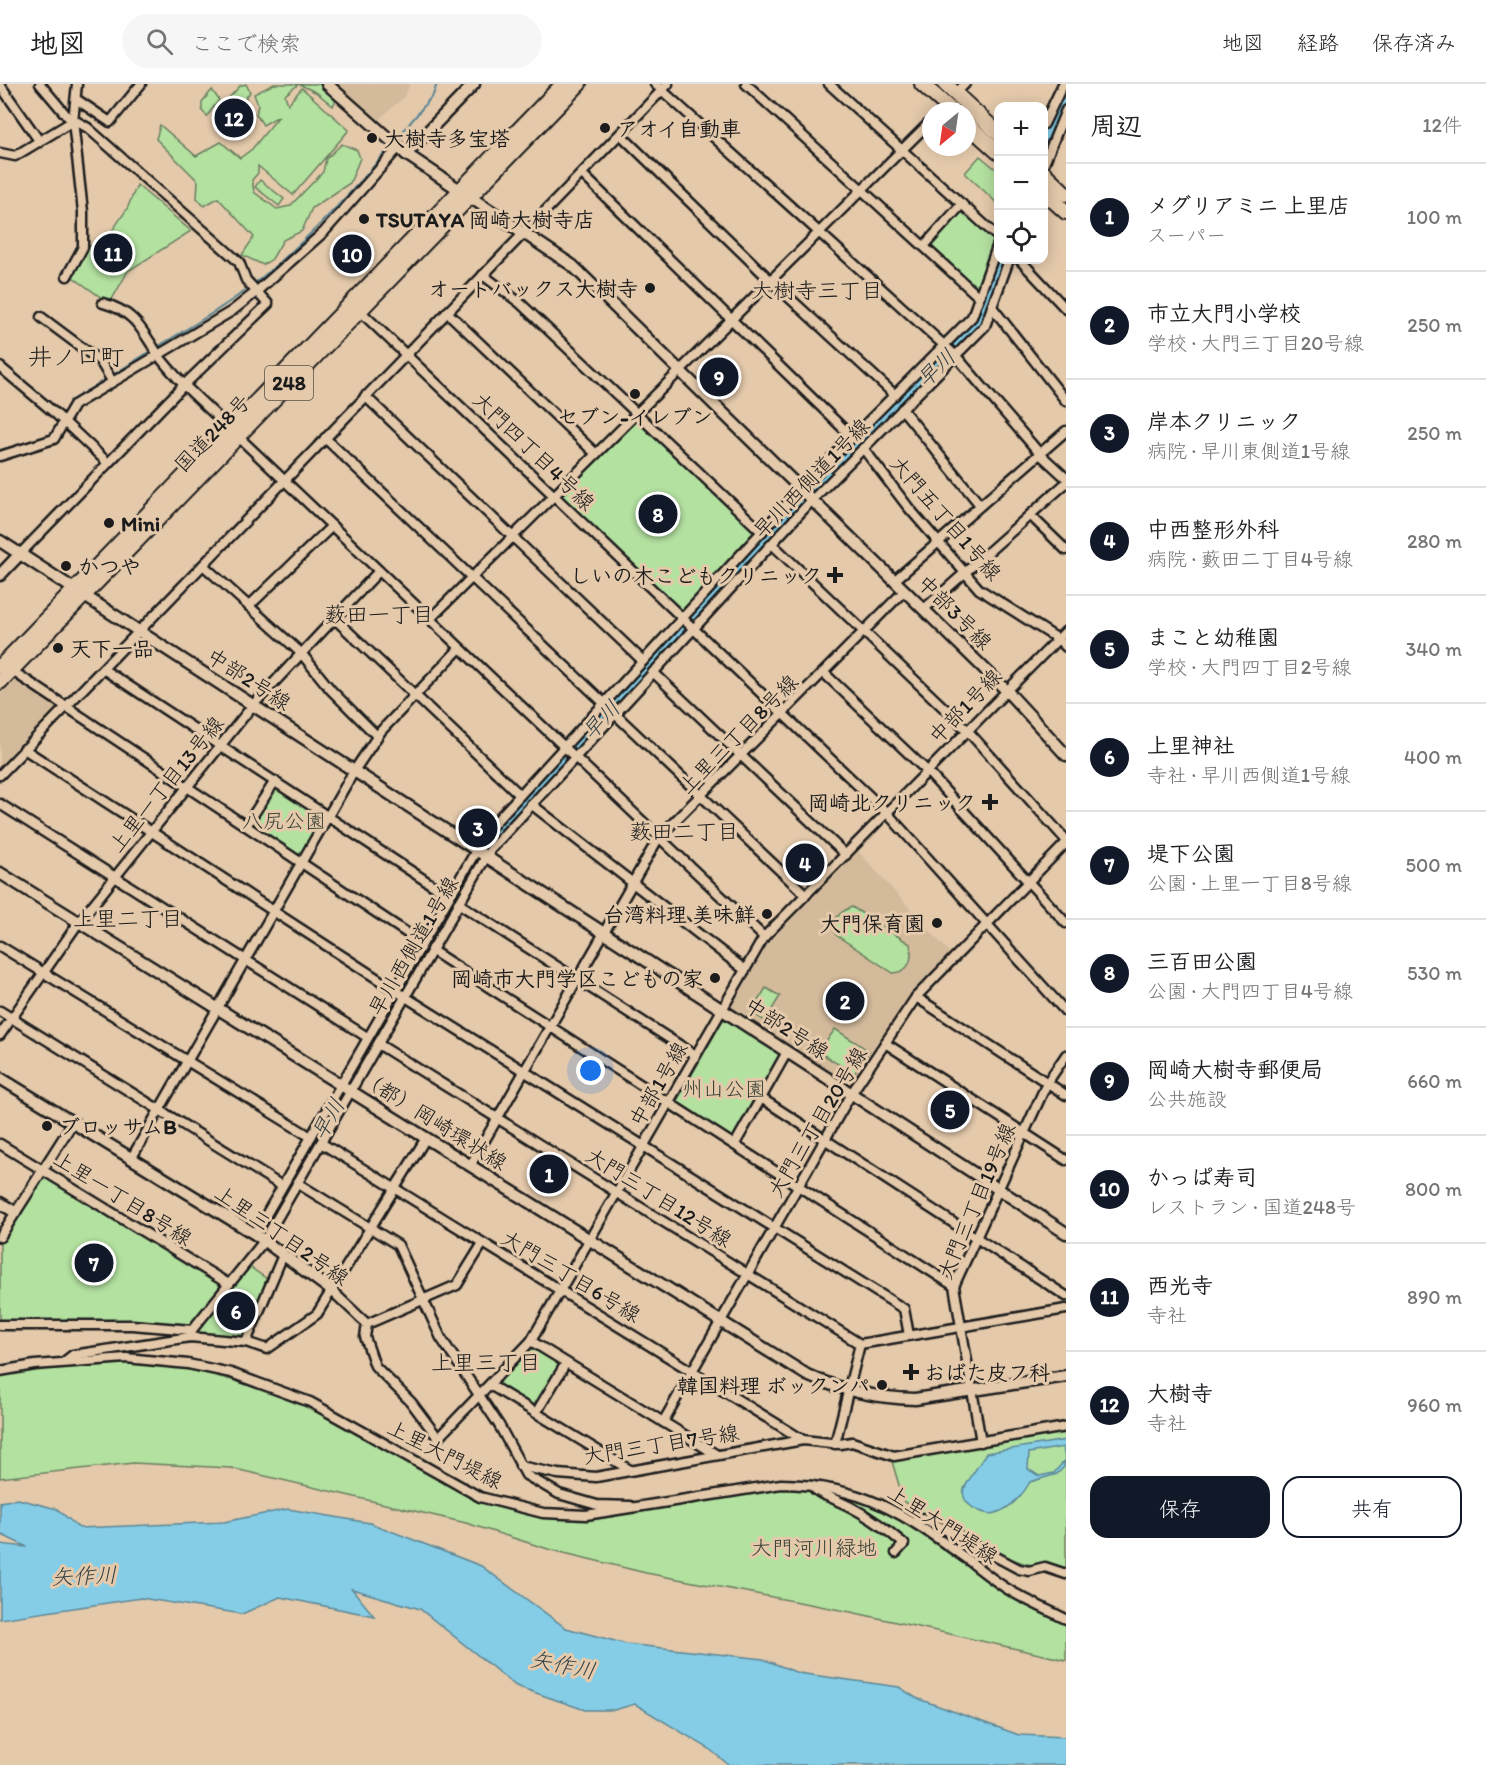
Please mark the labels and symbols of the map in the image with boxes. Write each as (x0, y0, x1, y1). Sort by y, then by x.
pin: 12 (214, 96, 254, 141)
north arrow (922, 102, 976, 156)
place label: アオイ自動車 (617, 116, 741, 141)
marker: アオイ自動車 (598, 121, 612, 135)
place label: 大樹寺多宝塔 (384, 126, 510, 151)
marker: 大樹寺多宝塔 (365, 131, 379, 145)
place label: TSUTAYA 岡崎大樹寺店 (375, 207, 595, 232)
marker: TSUTAYA 岡崎大樹寺店 (357, 212, 371, 226)
pin: 11 (94, 230, 132, 276)
pin: 10 (332, 232, 372, 276)
place label: オートバックス大樹寺 (428, 276, 638, 301)
district label: 大樹寺三丁目 (751, 277, 883, 304)
marker: オートバックス大樹寺 (643, 281, 657, 295)
district label: 井ノ口町 (28, 342, 124, 371)
water label: 早川 (911, 343, 961, 393)
pin: 9 (700, 354, 738, 400)
road number: 248 (265, 366, 313, 400)
street label: 大門四丁目4号線 (468, 387, 600, 515)
marker: セブン-イレブン (628, 387, 642, 401)
street label: 国道248号 (169, 389, 255, 477)
place label: セブン-イレブン (557, 404, 713, 429)
street label: 早川西側道1号線 (748, 413, 874, 543)
street label: 大門五丁目1号線 (885, 451, 1007, 585)
pin: 8 (638, 492, 678, 536)
place label: Mini (121, 511, 160, 536)
marker: Mini (102, 516, 116, 530)
place label: かつや (78, 554, 141, 579)
marker: かつや (59, 559, 73, 573)
place label: しいの木こどもクリニック (570, 563, 822, 588)
marker: しいの木こどもクリニック (826, 566, 844, 584)
street label: 中部3号線 (912, 569, 998, 655)
district label: 薮田一丁目 (324, 601, 434, 628)
place label: 天下一品 (70, 636, 154, 661)
marker: 天下一品 (51, 641, 65, 655)
street label: 中部2号線 (202, 643, 296, 715)
street label: 中部1号線 (923, 664, 1007, 748)
street label: 上里三丁目8号線 (673, 669, 803, 799)
water label: 早川 (576, 695, 626, 745)
street label: 上里一丁目13号線 (103, 711, 229, 857)
place label: 岡崎北クリニック (808, 790, 976, 815)
marker: 岡崎北クリニック (981, 793, 999, 811)
pin: 3 (458, 806, 498, 850)
park label: 八尻公園 (242, 808, 326, 833)
district label: 薮田二丁目 (629, 818, 739, 845)
pin: 4 (786, 840, 824, 886)
street label: 早川西側道1号線 (363, 872, 463, 1020)
place label: 台湾料理 美味鮮 (603, 902, 755, 927)
district label: 上里二丁目 (73, 905, 183, 932)
marker: 台湾料理 美味鮮 (760, 907, 774, 921)
place label: 大門保育園 (820, 911, 925, 936)
marker: 大門保育園 (930, 916, 944, 930)
place label: 岡崎市大門学区こどもの家 (451, 966, 703, 991)
marker: 岡崎市大門学区こどもの家 (708, 971, 722, 985)
pin: 2 (826, 978, 864, 1024)
street label: 中部2号線 (740, 992, 834, 1064)
street label: 中部1号線 (624, 1037, 692, 1131)
street label: 大門三丁目20号線 (762, 1042, 872, 1202)
your location (576, 1056, 605, 1085)
street label: （都）岡崎環状線 (356, 1065, 512, 1175)
park label: 州山公園 (682, 1076, 766, 1101)
pin: 5 (930, 1088, 970, 1132)
water label: 早川 (305, 1093, 351, 1145)
place label: ブロッサムB (59, 1114, 177, 1139)
marker: ブロッサムB (40, 1119, 54, 1133)
street label: 大門三丁目19号線 (932, 1119, 1020, 1283)
street label: 大門三丁目12号線 (581, 1142, 737, 1252)
street label: 上里一丁目8号線 (49, 1145, 197, 1251)
pin: 1 (530, 1152, 568, 1196)
street label: 上里三丁目2号線 (210, 1179, 354, 1291)
street label: 大門三丁目6号線 (497, 1225, 645, 1327)
pin: 7 (74, 1240, 113, 1286)
pin: 6 (216, 1288, 256, 1334)
district label: 上里三丁目 (431, 1349, 541, 1376)
place label: おばた皮フ科 (924, 1360, 1050, 1385)
marker: おばた皮フ科 (902, 1363, 920, 1381)
place label: 韓国料理 ボックンパ (677, 1373, 870, 1398)
marker: 韓国料理 ボックンパ (875, 1378, 889, 1392)
street label: 上里大門堤線 (383, 1414, 507, 1494)
street label: 大門三丁目7号線 (581, 1419, 741, 1469)
street label: 上里大門堤線 (883, 1479, 1003, 1569)
park label: 大門河川緑地 (751, 1535, 877, 1560)
water label: 矢作川 (51, 1561, 117, 1591)
water label: 矢作川 (528, 1645, 598, 1685)

